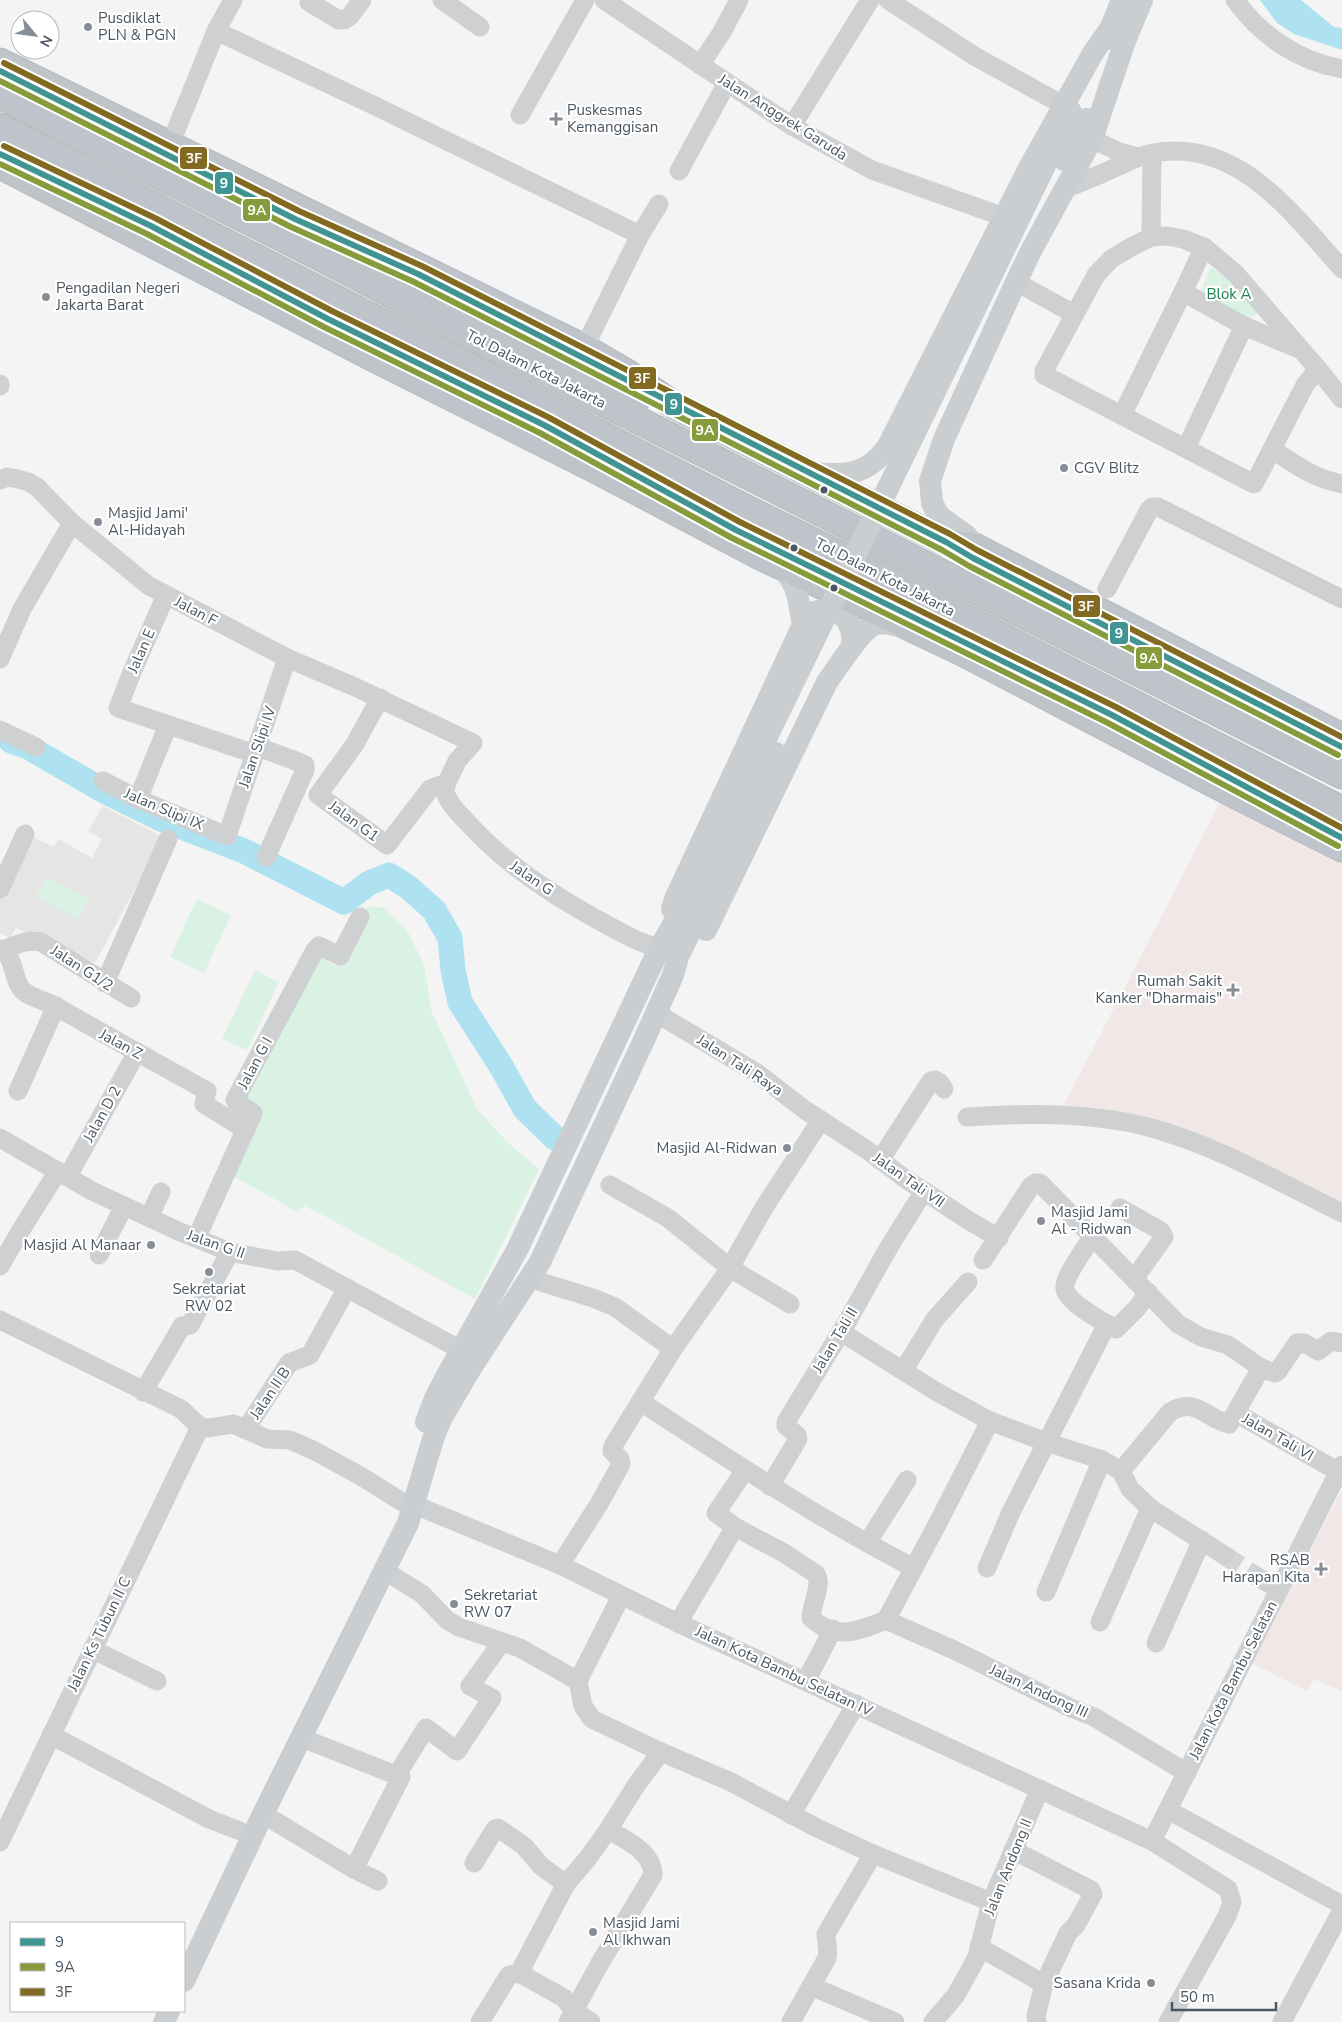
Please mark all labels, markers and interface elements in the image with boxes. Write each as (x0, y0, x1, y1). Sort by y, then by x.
place label: Pusdiklat PLN & PGN (98, 8, 176, 45)
north arrow (10, 10, 60, 60)
marker: Pusdiklat PLN & PGN (82, 21, 94, 33)
text: N (35, 32, 57, 50)
street label: Jalan Anggrek Garuda (714, 69, 851, 165)
place label: Puskesmas Kemanggisan (567, 100, 658, 137)
marker: Puskesmas Kemanggisan (549, 112, 563, 126)
line badge: 3F (179, 146, 208, 170)
text: 3F (186, 149, 202, 168)
line badge: 9 (214, 171, 234, 195)
text: 9 (220, 174, 228, 193)
line badge: 9A (242, 198, 271, 222)
text: 9A (248, 201, 267, 220)
place label: Pengadilan Negeri Jakarta Barat (55, 278, 180, 315)
park label: Blok A (1206, 284, 1252, 304)
marker: Pengadilan Negeri Jakarta Barat (40, 291, 52, 303)
street label: Tol Dalam Kota Jakarta (463, 325, 609, 413)
line badge: 3F (628, 366, 657, 390)
text: 3F (634, 369, 650, 388)
line badge: 9 (664, 392, 683, 416)
text: 9 (670, 395, 678, 414)
line badge: 9A (691, 418, 719, 442)
text: 9A (696, 421, 715, 440)
place label: CGV Blitz (1074, 458, 1139, 478)
marker: CGV Blitz (1058, 462, 1070, 474)
unlabelled marker (819, 485, 829, 495)
place label: Masjid Jami' Al-Hidayah (108, 503, 188, 540)
marker: Masjid Jami' Al-Hidayah (92, 516, 104, 528)
street label: Tol Dalam Kota Jakarta (812, 533, 958, 621)
unlabelled marker (789, 543, 799, 553)
unlabelled marker (829, 583, 839, 593)
street label: Jalan F (170, 591, 221, 631)
line badge: 3F (1072, 594, 1101, 618)
text: 3F (1078, 597, 1094, 616)
line badge: 9 (1109, 621, 1129, 645)
text: 9 (1115, 624, 1123, 643)
street label: Jalan E (122, 626, 160, 677)
line badge: 9A (1135, 646, 1163, 670)
text: 9A (1140, 649, 1159, 668)
street label: Jalan Slipi IV (233, 703, 281, 791)
street label: Jalan Slipi IX (120, 783, 207, 835)
street label: Jalan G1 (324, 795, 383, 846)
street label: Jalan G (505, 856, 558, 900)
street label: Jalan G1/2 (46, 940, 117, 996)
place label: Rumah Sakit Kanker "Dharmais" (1095, 971, 1223, 1008)
marker: Rumah Sakit Kanker "Dharmais" (1226, 983, 1240, 997)
street label: Jalan Z (95, 1024, 146, 1064)
street label: Jalan Tali Raya (692, 1029, 787, 1100)
street label: Jalan G I (233, 1034, 277, 1093)
street label: Jalan D 2 (78, 1082, 126, 1147)
place label: Masjid Al-Ridwan (657, 1138, 777, 1158)
marker: Masjid Al-Ridwan (781, 1142, 793, 1154)
street label: Jalan Tali VII (868, 1147, 949, 1212)
place label: Masjid Jami Al - Ridwan (1051, 1202, 1132, 1239)
marker: Masjid Jami Al - Ridwan (1035, 1215, 1047, 1227)
street label: Jalan G II (183, 1224, 248, 1263)
place label: Masjid Al Manaar (24, 1235, 142, 1255)
marker: Masjid Al Manaar (145, 1239, 157, 1251)
marker: Sekretariat RW 02 (203, 1266, 215, 1278)
place label: Sekretariat RW 02 (172, 1279, 246, 1316)
street label: Jalan Tali II (807, 1304, 862, 1377)
street label: Jalan II B (245, 1363, 295, 1424)
street label: Jalan Tali VI (1238, 1408, 1317, 1466)
place label: RSAB Harapan Kita (1222, 1550, 1310, 1587)
marker: RSAB Harapan Kita (1314, 1562, 1328, 1576)
street label: Jalan Ks Tubun II C (62, 1573, 135, 1696)
place label: Sekretariat RW 07 (464, 1585, 538, 1622)
street label: Jalan Kota Bambu Selatan (1184, 1597, 1282, 1764)
marker: Sekretariat RW 07 (448, 1598, 460, 1610)
street label: Jalan Kota Bambu Selatan IV (691, 1621, 876, 1721)
street label: Jalan Andong III (985, 1659, 1092, 1723)
street label: Jalan Andong II (979, 1816, 1037, 1919)
place label: Masjid Jami Al Ikhwan (603, 1913, 680, 1950)
legend (10, 1922, 185, 2012)
marker: Masjid Jami Al Ikhwan (587, 1926, 599, 1938)
text: 9 (55, 1932, 64, 1952)
text: 9A (55, 1957, 75, 1977)
place label: Sasana Krida (1053, 1973, 1141, 1993)
marker: Sasana Krida (1145, 1977, 1157, 1989)
scale bar (1172, 1980, 1276, 2012)
text: 3F (55, 1982, 72, 2002)
text: 50 m (1180, 1987, 1215, 2007)

